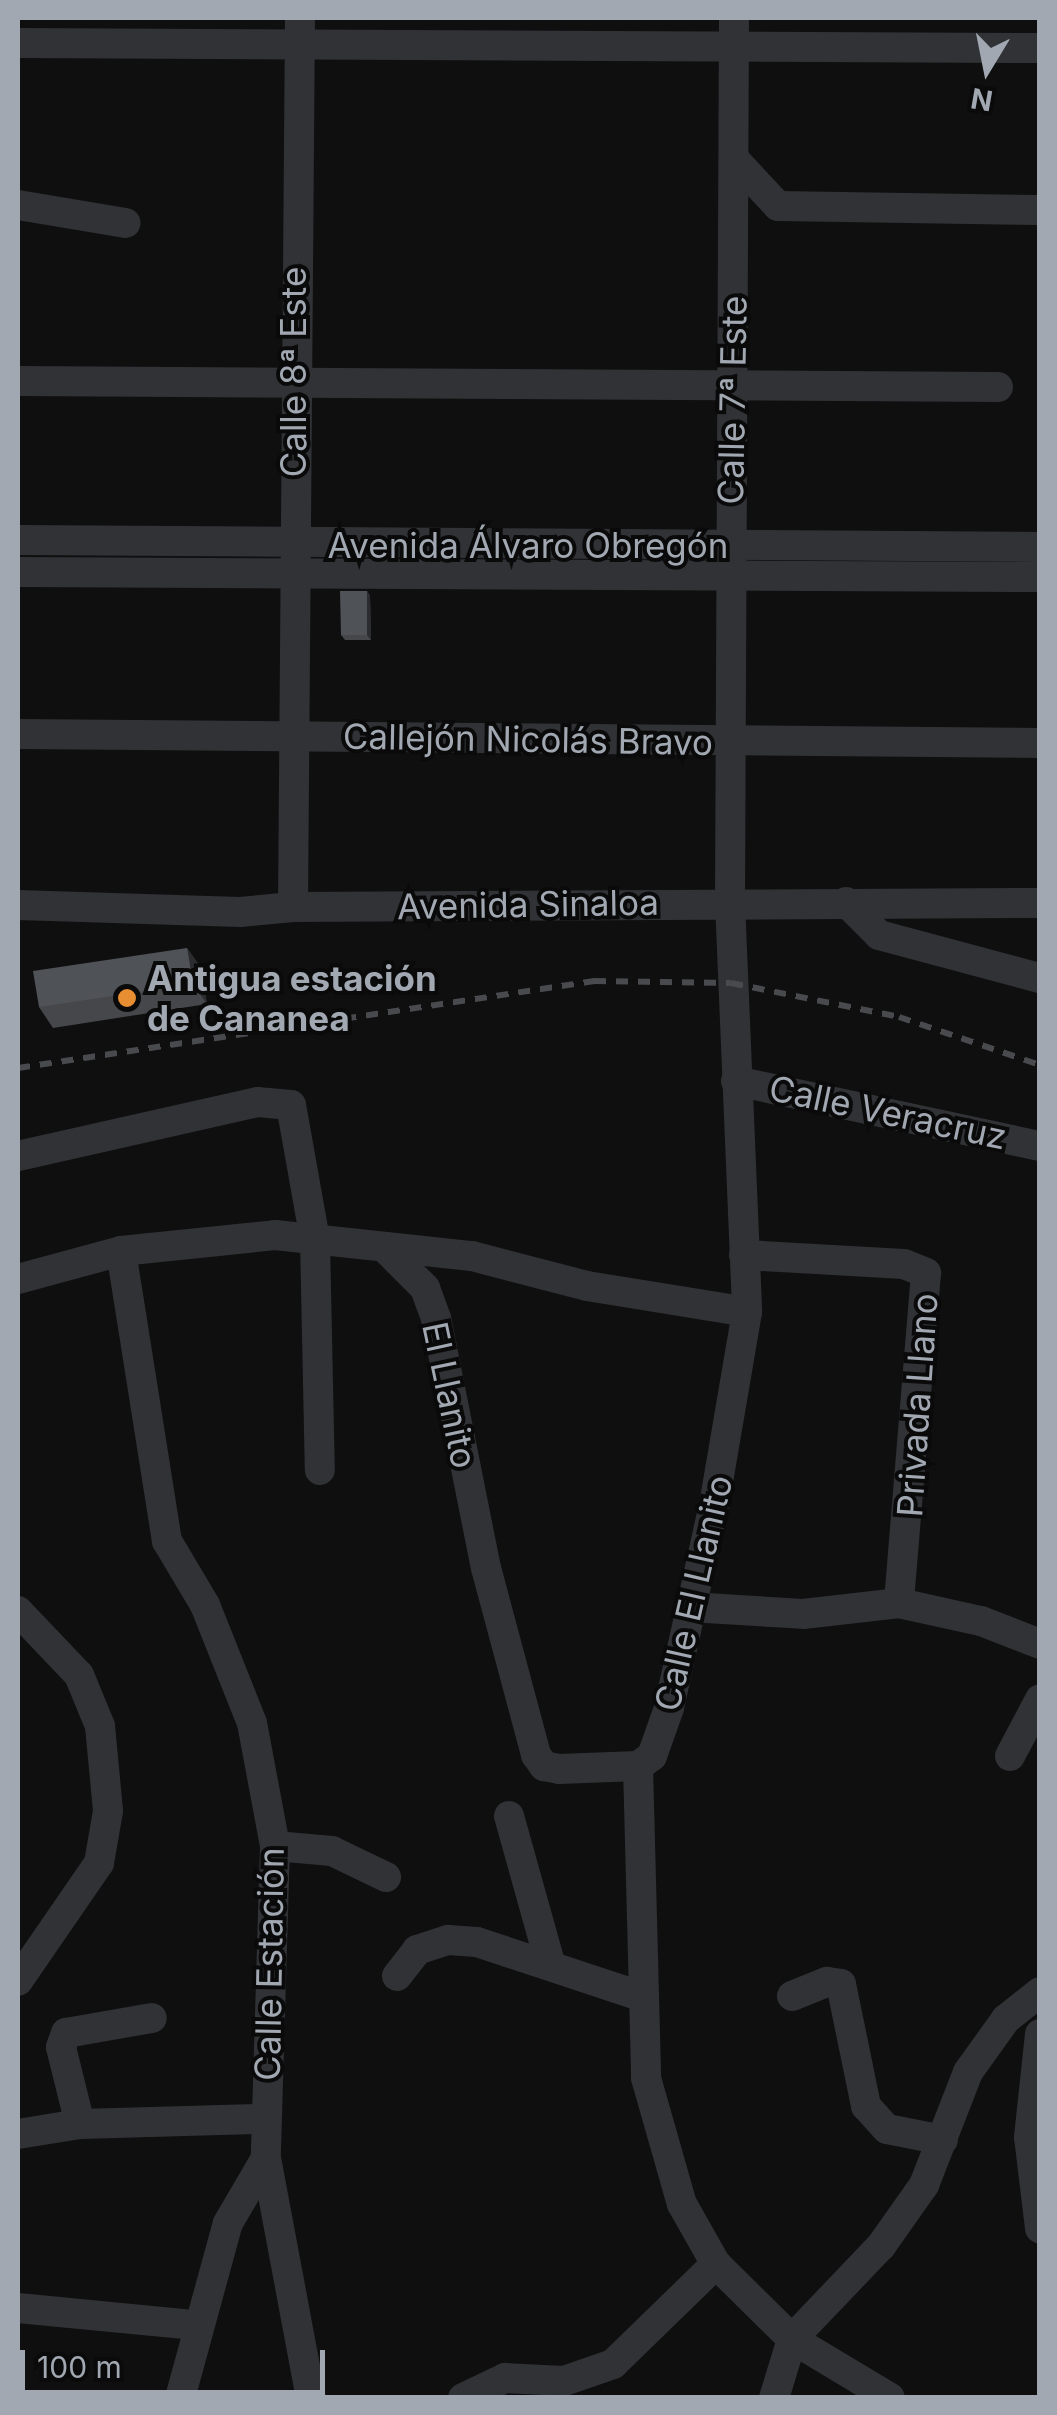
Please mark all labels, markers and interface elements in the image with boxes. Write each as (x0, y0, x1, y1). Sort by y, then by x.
north arrow (937, 20, 1037, 120)
text: N (968, 81, 995, 118)
street label: Calle 8ª Este (272, 267, 314, 477)
street label: Calle 7ª Este (709, 295, 755, 505)
street label: Avenida Álvaro Obregón (328, 524, 728, 566)
street label: Callejón Nicolás Bravo (343, 715, 713, 763)
street label: Avenida Sinaloa (397, 881, 659, 927)
place label: Antigua estación de Cananea (147, 957, 437, 1039)
marker: Antigua estación de Cananea (116, 987, 138, 1009)
street label: Calle Veracruz (766, 1066, 1010, 1158)
street label: Privada Llano (888, 1292, 946, 1518)
street label: El Llanito (414, 1318, 486, 1472)
street label: Calle El Llanito (645, 1471, 741, 1715)
street label: Calle Estación (246, 1847, 292, 2081)
scale bar (25, 2330, 330, 2392)
text: 100 m (37, 2349, 122, 2385)

